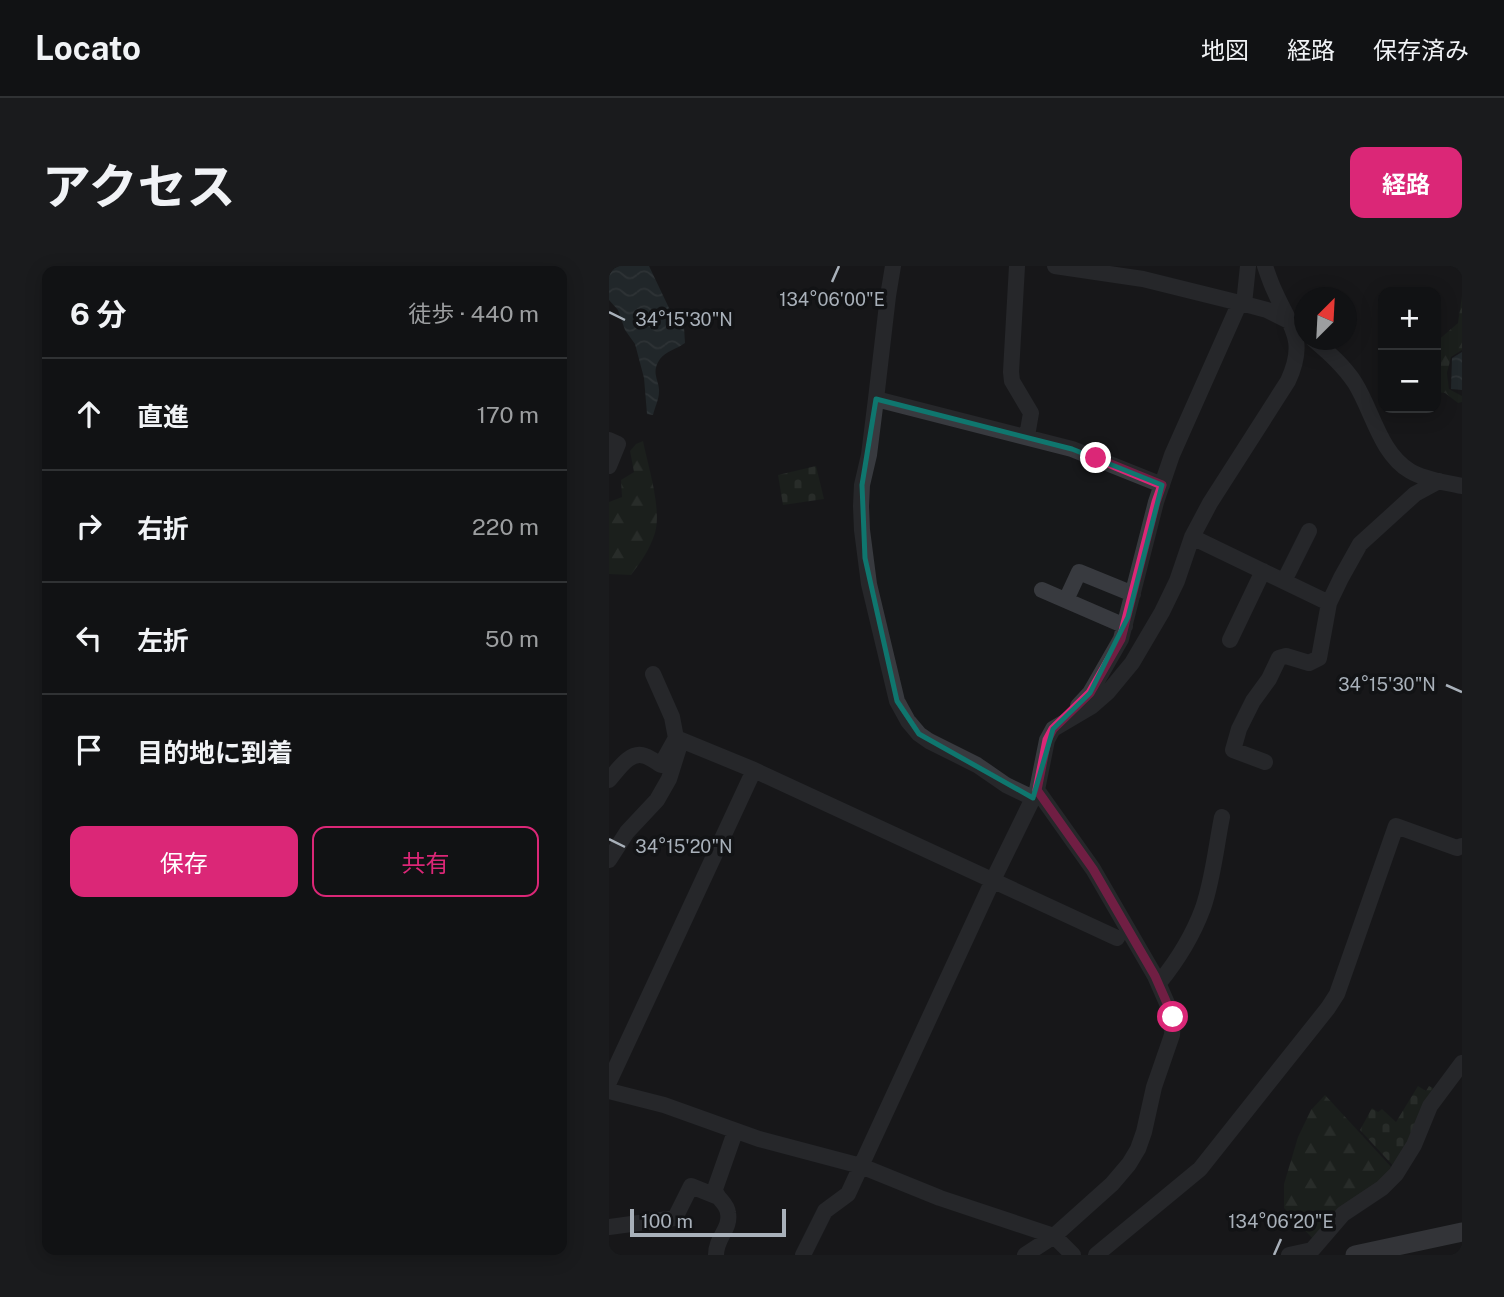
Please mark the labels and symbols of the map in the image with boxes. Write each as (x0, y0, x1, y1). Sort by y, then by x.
north arrow (1294, 287, 1357, 350)
text: 134°06'00"E (779, 289, 885, 310)
text: 34°15'30"N (635, 309, 733, 330)
route end (1080, 442, 1111, 473)
text: 34°15'30"N (1338, 674, 1436, 695)
text: 34°15'20"N (635, 836, 733, 857)
route start (1157, 1001, 1188, 1032)
scale bar (630, 1206, 786, 1238)
text: 134°06'20"E (1228, 1211, 1334, 1232)

